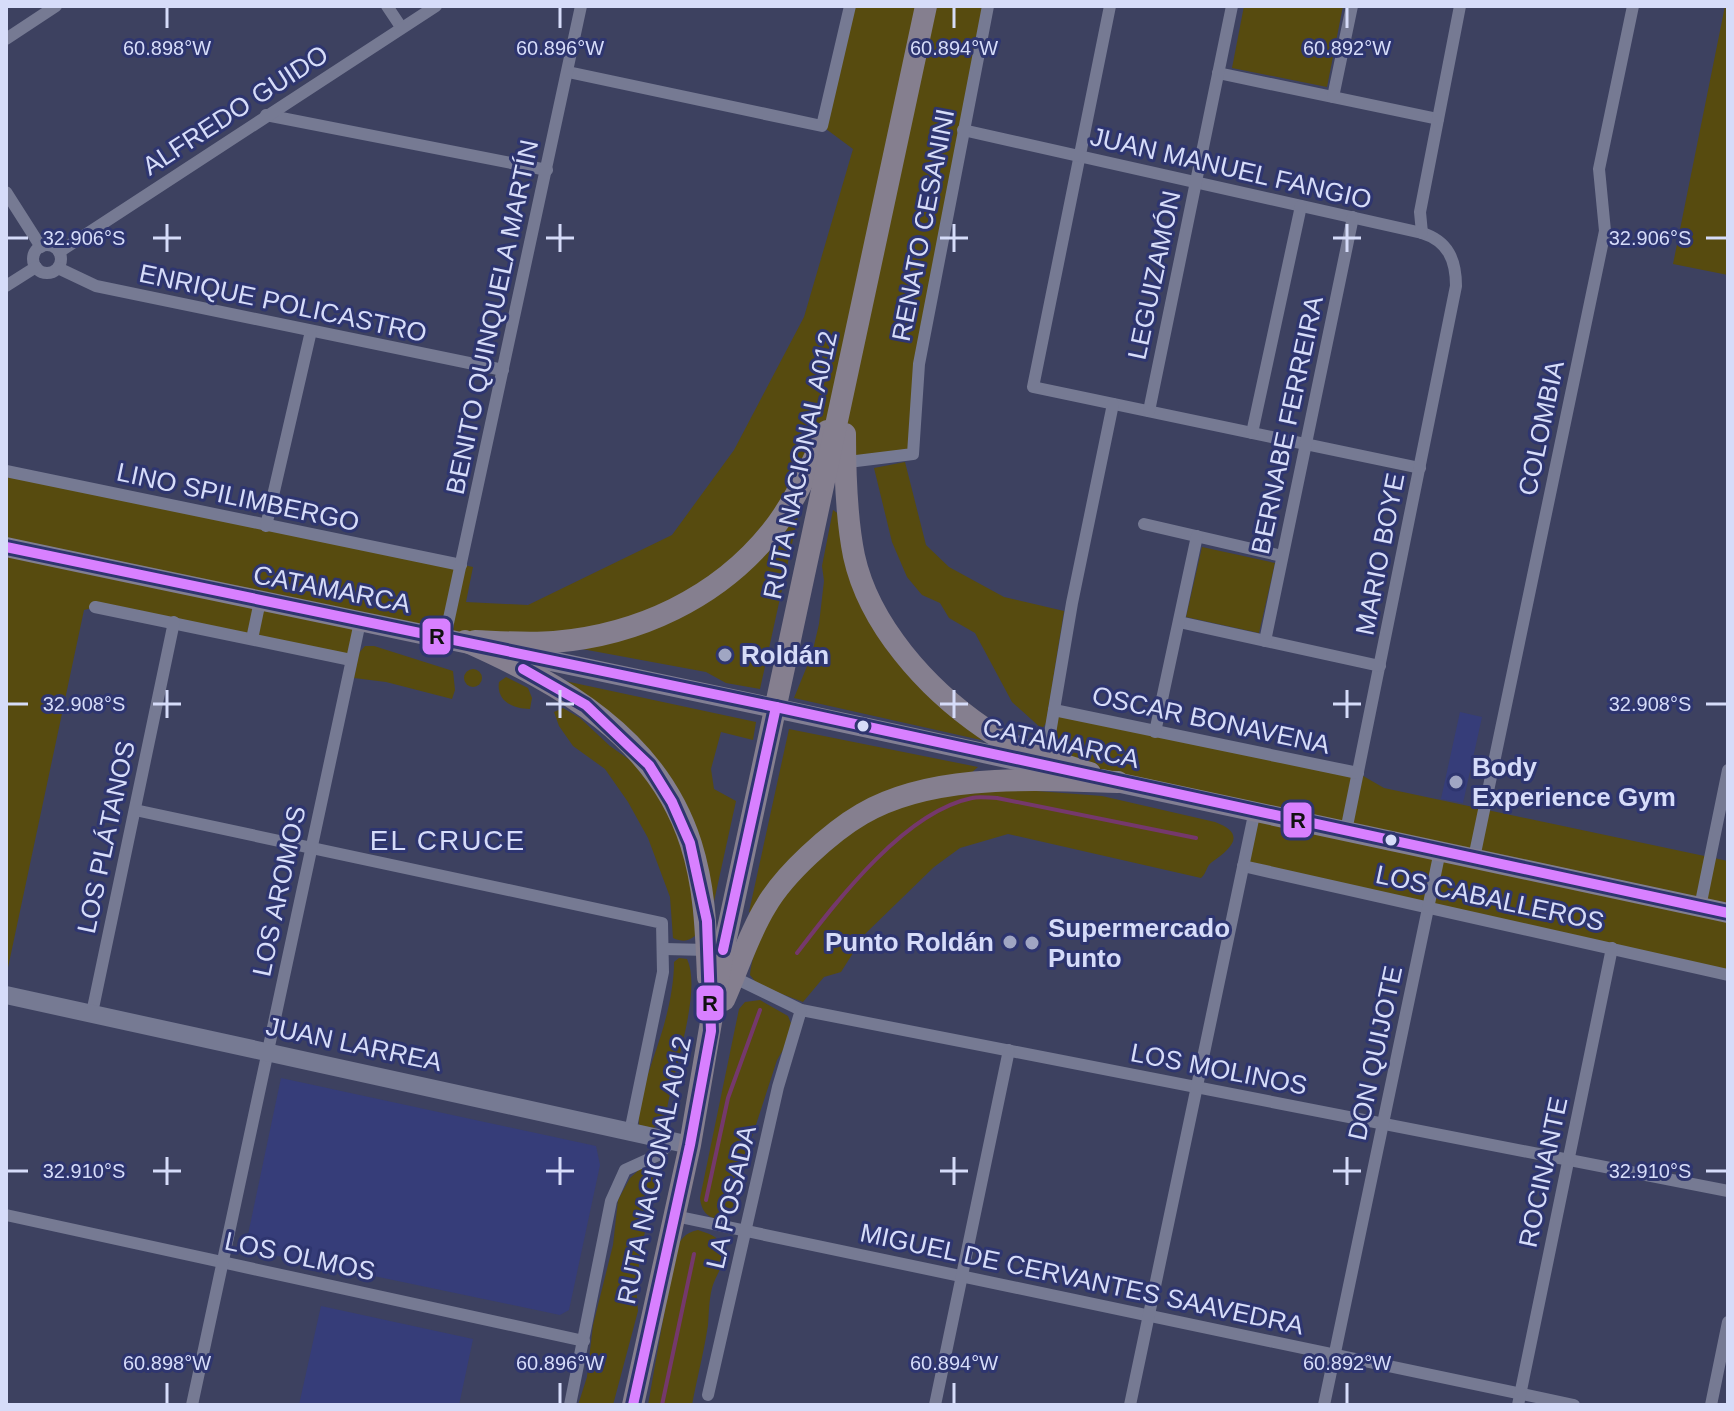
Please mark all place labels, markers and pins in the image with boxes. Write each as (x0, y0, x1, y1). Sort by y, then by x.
place label: Roldán (741, 640, 829, 670)
marker: Roldán (716, 646, 734, 664)
unlabelled marker (855, 718, 871, 734)
place label: Body Experience Gym (1472, 752, 1676, 812)
marker: Body Experience Gym (1447, 773, 1465, 791)
unlabelled marker (1383, 832, 1399, 848)
place label: Supermercado Punto (1048, 913, 1230, 973)
place label: Punto Roldán (825, 927, 994, 957)
marker: Punto Roldán (1001, 933, 1019, 951)
marker: Supermercado Punto (1023, 934, 1041, 952)

